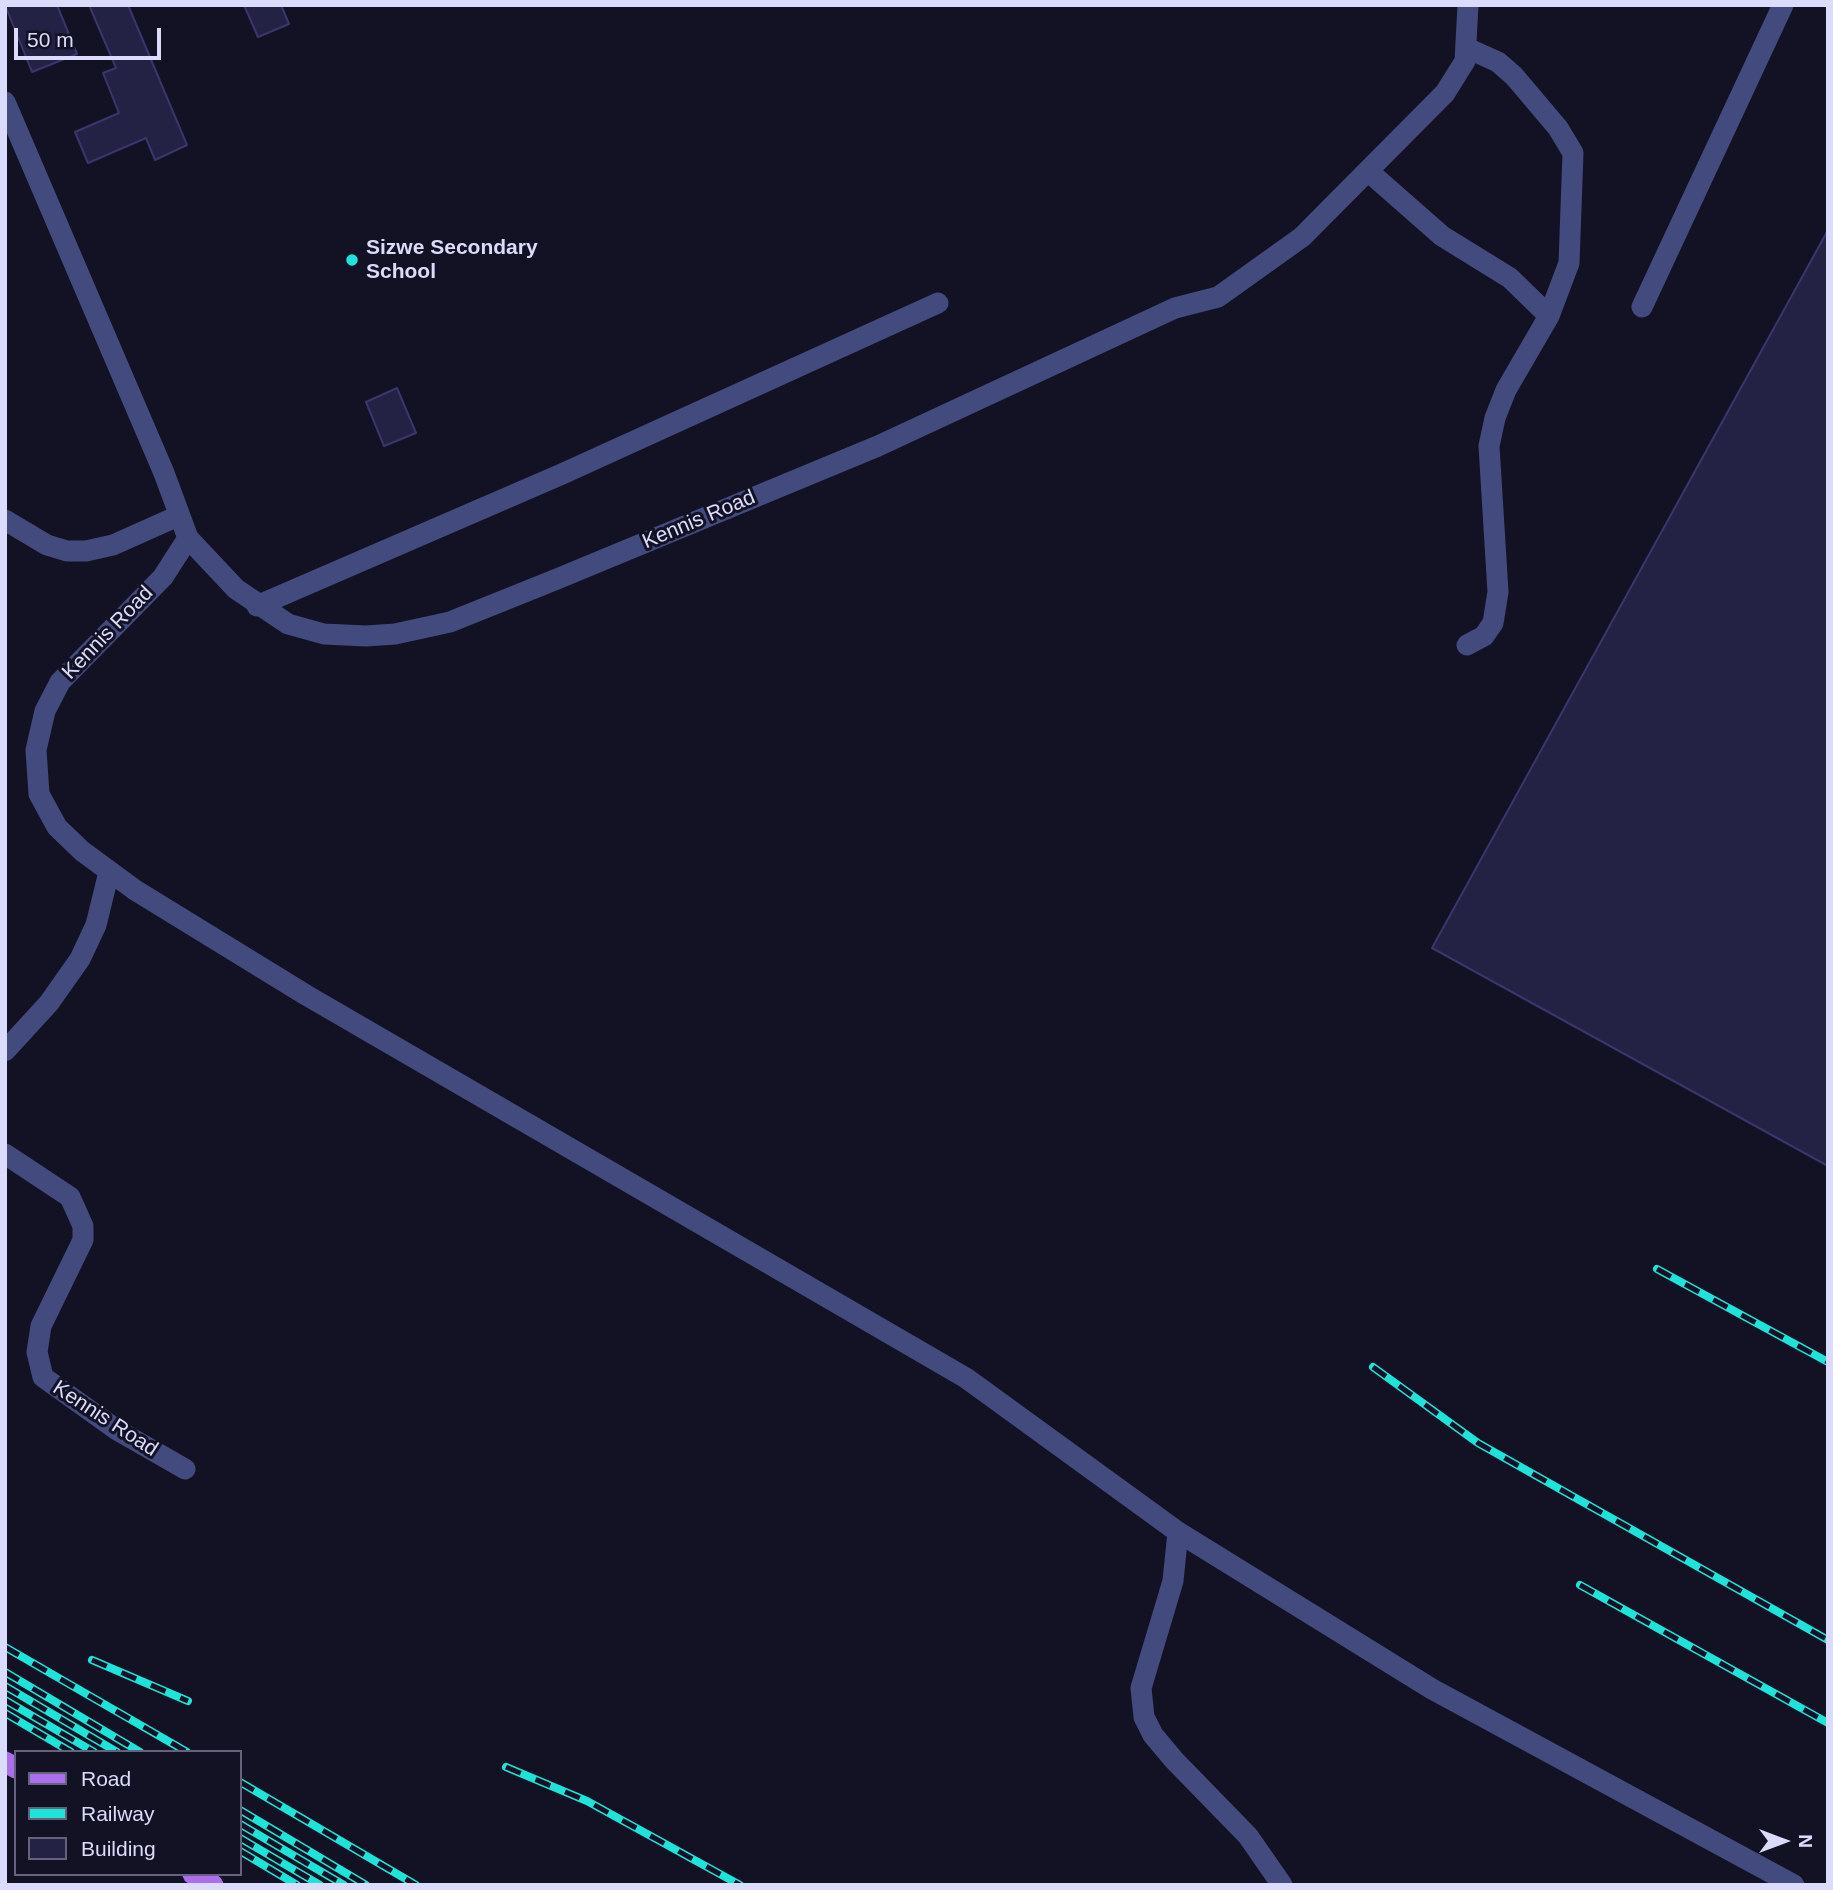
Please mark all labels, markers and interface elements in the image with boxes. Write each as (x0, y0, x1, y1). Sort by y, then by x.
scale bar (18, 14, 164, 58)
text: 50 m (27, 28, 74, 51)
place label: Sizwe Secondary School (366, 235, 538, 285)
marker: Sizwe Secondary School (344, 252, 360, 268)
street label: Kennis Road (639, 485, 759, 555)
street label: Kennis Road (57, 581, 159, 685)
street label: Kennis Road (48, 1376, 162, 1462)
legend (14, 1750, 242, 1876)
text: Road (81, 1767, 131, 1790)
text: Railway (81, 1802, 155, 1825)
north arrow (1749, 1806, 1819, 1876)
text: N (1795, 1834, 1816, 1848)
text: Building (81, 1837, 156, 1860)

